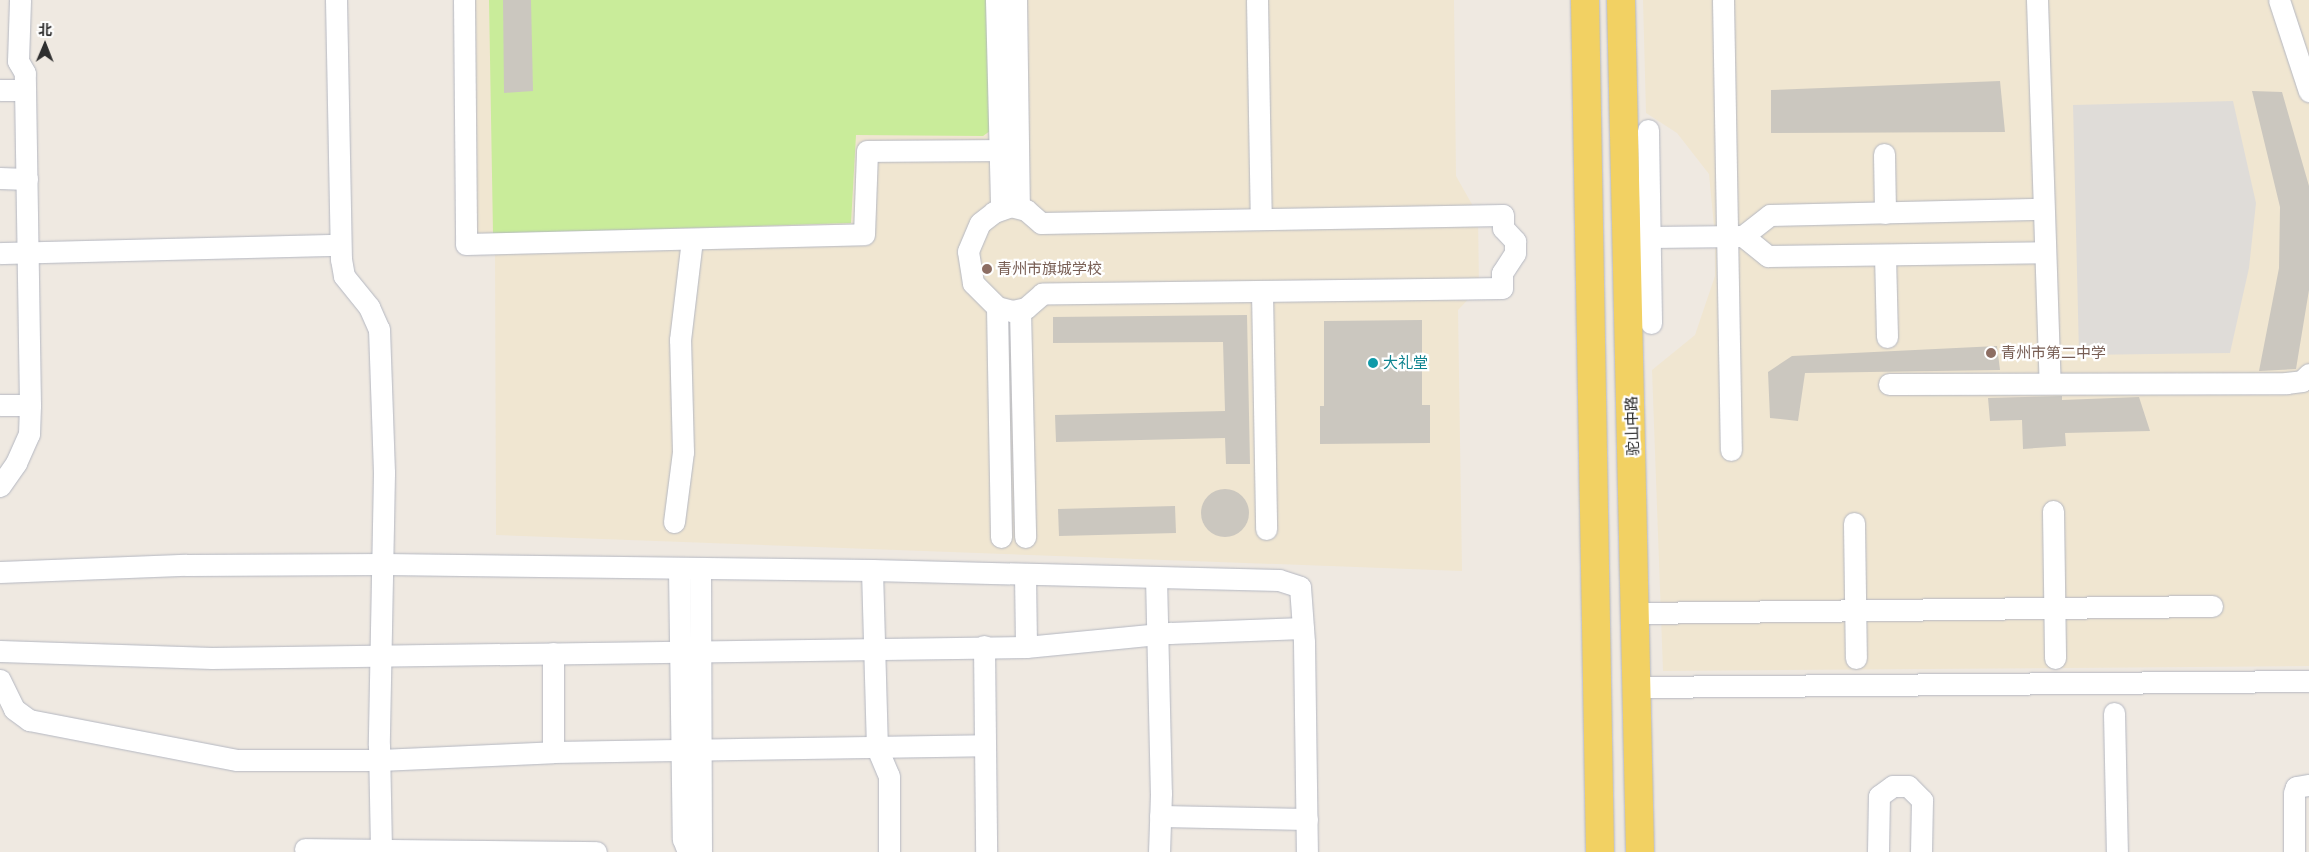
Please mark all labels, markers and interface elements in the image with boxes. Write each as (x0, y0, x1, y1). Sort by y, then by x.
north arrow (20, 20, 70, 70)
text: 北 (38, 21, 52, 39)
place label: 青州市旗城学校 (997, 260, 1102, 278)
marker: 青州市旗城学校 (981, 263, 993, 275)
place label: 青州市第二中学 (2001, 344, 2106, 362)
marker: 青州市第二中学 (1985, 347, 1997, 359)
place label: 大礼堂 (1383, 354, 1428, 372)
marker: 大礼堂 (1367, 357, 1379, 369)
street label: 驼山中路 (1622, 396, 1642, 456)

